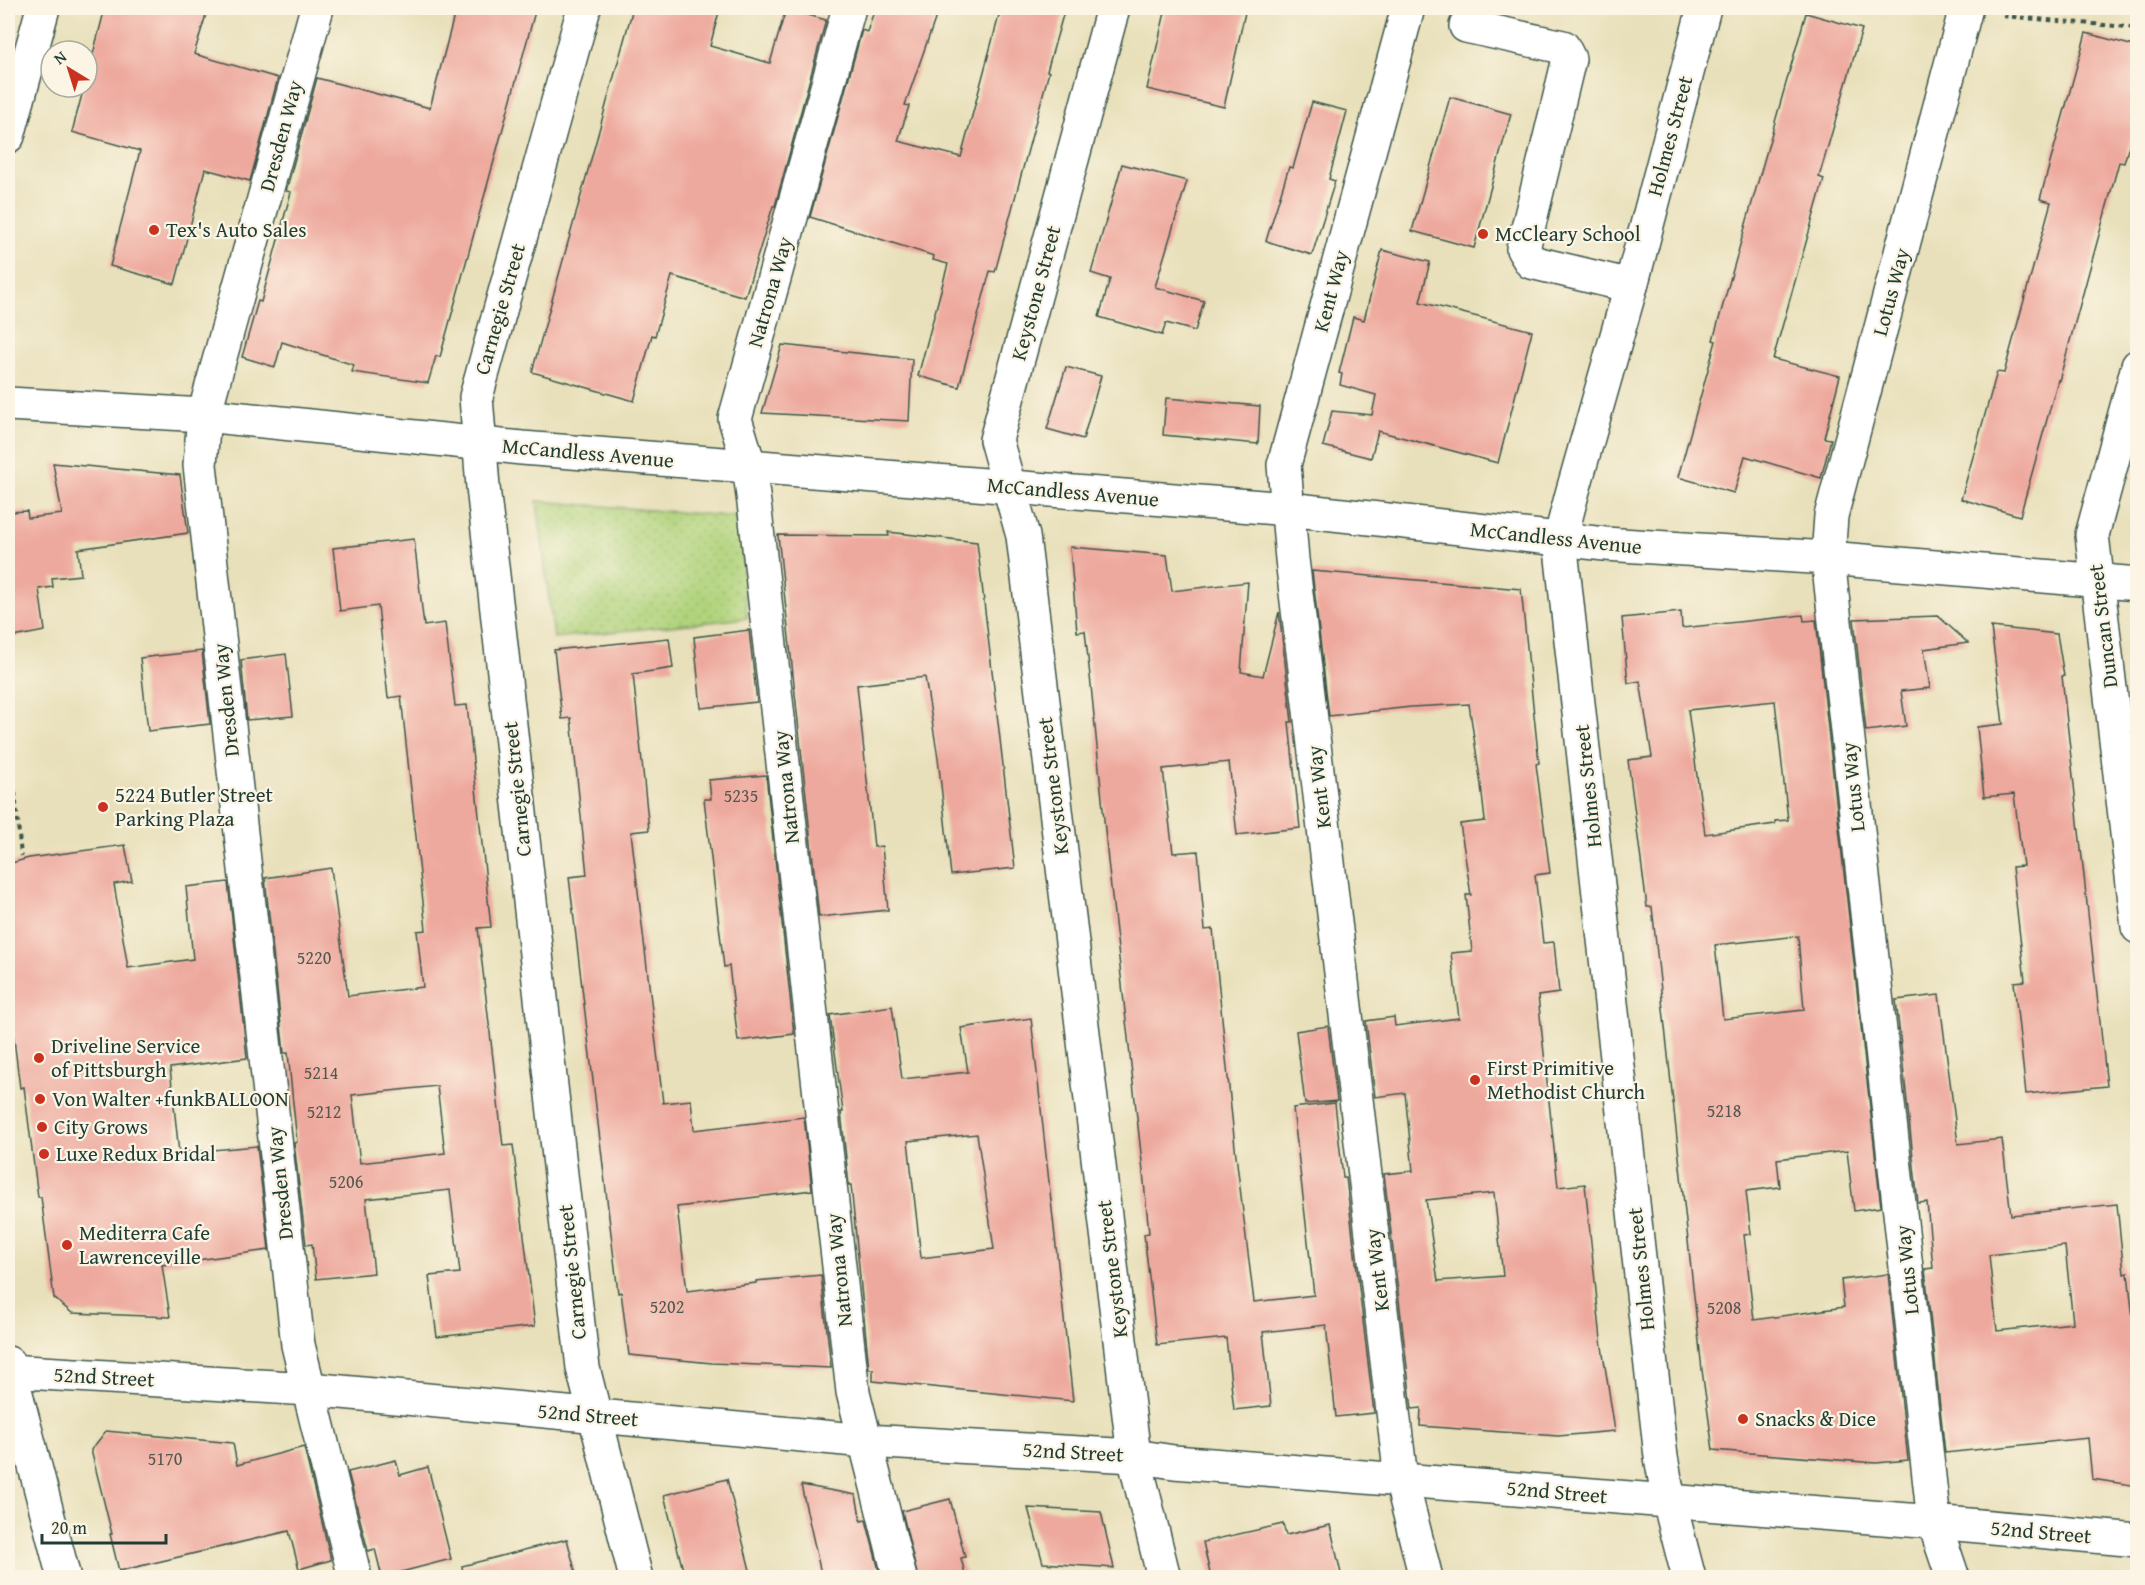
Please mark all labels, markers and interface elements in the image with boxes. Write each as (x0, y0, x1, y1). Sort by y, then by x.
north arrow (39, 39, 99, 99)
text: N (48, 44, 72, 70)
street label: Holmes Street (1639, 72, 1701, 200)
street label: Dresden Way (251, 76, 310, 195)
place label: Tex's Auto Sales (166, 214, 307, 245)
place label: McCleary School (1495, 218, 1641, 249)
street label: Keystone Street (1003, 221, 1069, 364)
marker: Tex's Auto Sales (147, 223, 161, 237)
marker: McCleary School (1476, 227, 1490, 241)
street label: Natrona Way (739, 232, 800, 351)
street label: Carnegie Street (466, 239, 533, 378)
street label: Lotus Way (1864, 244, 1917, 339)
street label: Kent Way (1305, 246, 1356, 335)
street label: McCandless Avenue (501, 430, 675, 475)
street label: McCandless Avenue (986, 469, 1160, 514)
street label: McCandless Avenue (1469, 513, 1644, 562)
street label: Duncan Street (2079, 562, 2125, 690)
street label: Dresden Way (204, 641, 247, 758)
street label: Keystone Street (1029, 715, 1076, 857)
street label: Carnegie Street (494, 719, 539, 858)
street label: Holmes Street (1566, 722, 1609, 849)
street label: Natrona Way (764, 728, 807, 845)
street label: Lotus Way (1832, 740, 1873, 833)
street label: Kent Way (1298, 743, 1339, 830)
place label: 5224 Butler Street Parking Plaza (115, 779, 273, 834)
house number: 5235 (724, 782, 758, 809)
marker: 5224 Butler Street Parking Plaza (96, 800, 110, 814)
house number: 5220 (297, 944, 332, 971)
place label: Driveline Service of Pittsburgh (51, 1030, 201, 1085)
marker: Driveline Service of Pittsburgh (32, 1051, 46, 1065)
place label: First Primitive Methodist Church (1487, 1052, 1645, 1107)
house number: 5214 (304, 1059, 338, 1086)
marker: First Primitive Methodist Church (1468, 1073, 1482, 1087)
place label: Von Walter +funkBALLOON (52, 1083, 289, 1114)
marker: Von Walter +funkBALLOON (33, 1092, 47, 1106)
house number: 5218 (1707, 1097, 1741, 1124)
house number: 5212 (307, 1098, 341, 1125)
place label: City Grows (54, 1111, 148, 1142)
marker: City Grows (35, 1120, 49, 1134)
street label: Dresden Way (258, 1124, 301, 1241)
place label: Luxe Redux Bridal (56, 1138, 216, 1169)
marker: Luxe Redux Bridal (37, 1147, 51, 1161)
house number: 5206 (329, 1168, 363, 1195)
street label: Keystone Street (1088, 1198, 1135, 1340)
street label: Carnegie Street (549, 1202, 594, 1341)
street label: Holmes Street (1619, 1205, 1662, 1332)
street label: Natrona Way (817, 1211, 860, 1328)
place label: Mediterra Cafe Lawrenceville (79, 1217, 210, 1272)
street label: Lotus Way (1886, 1223, 1927, 1316)
street label: Kent Way (1356, 1226, 1397, 1313)
marker: Mediterra Cafe Lawrenceville (60, 1238, 74, 1252)
house number: 5202 (650, 1293, 684, 1320)
house number: 5208 (1707, 1294, 1741, 1321)
street label: 52nd Street (53, 1358, 156, 1395)
street label: 52nd Street (536, 1395, 640, 1434)
place label: Snacks & Dice (1755, 1403, 1876, 1434)
marker: Snacks & Dice (1736, 1412, 1750, 1426)
street label: 52nd Street (1022, 1433, 1125, 1470)
house number: 5170 (148, 1445, 183, 1472)
street label: 52nd Street (1505, 1472, 1609, 1511)
scale bar (42, 1507, 166, 1545)
street label: 52nd Street (1989, 1512, 2093, 1551)
text: 20 m (51, 1514, 87, 1541)

